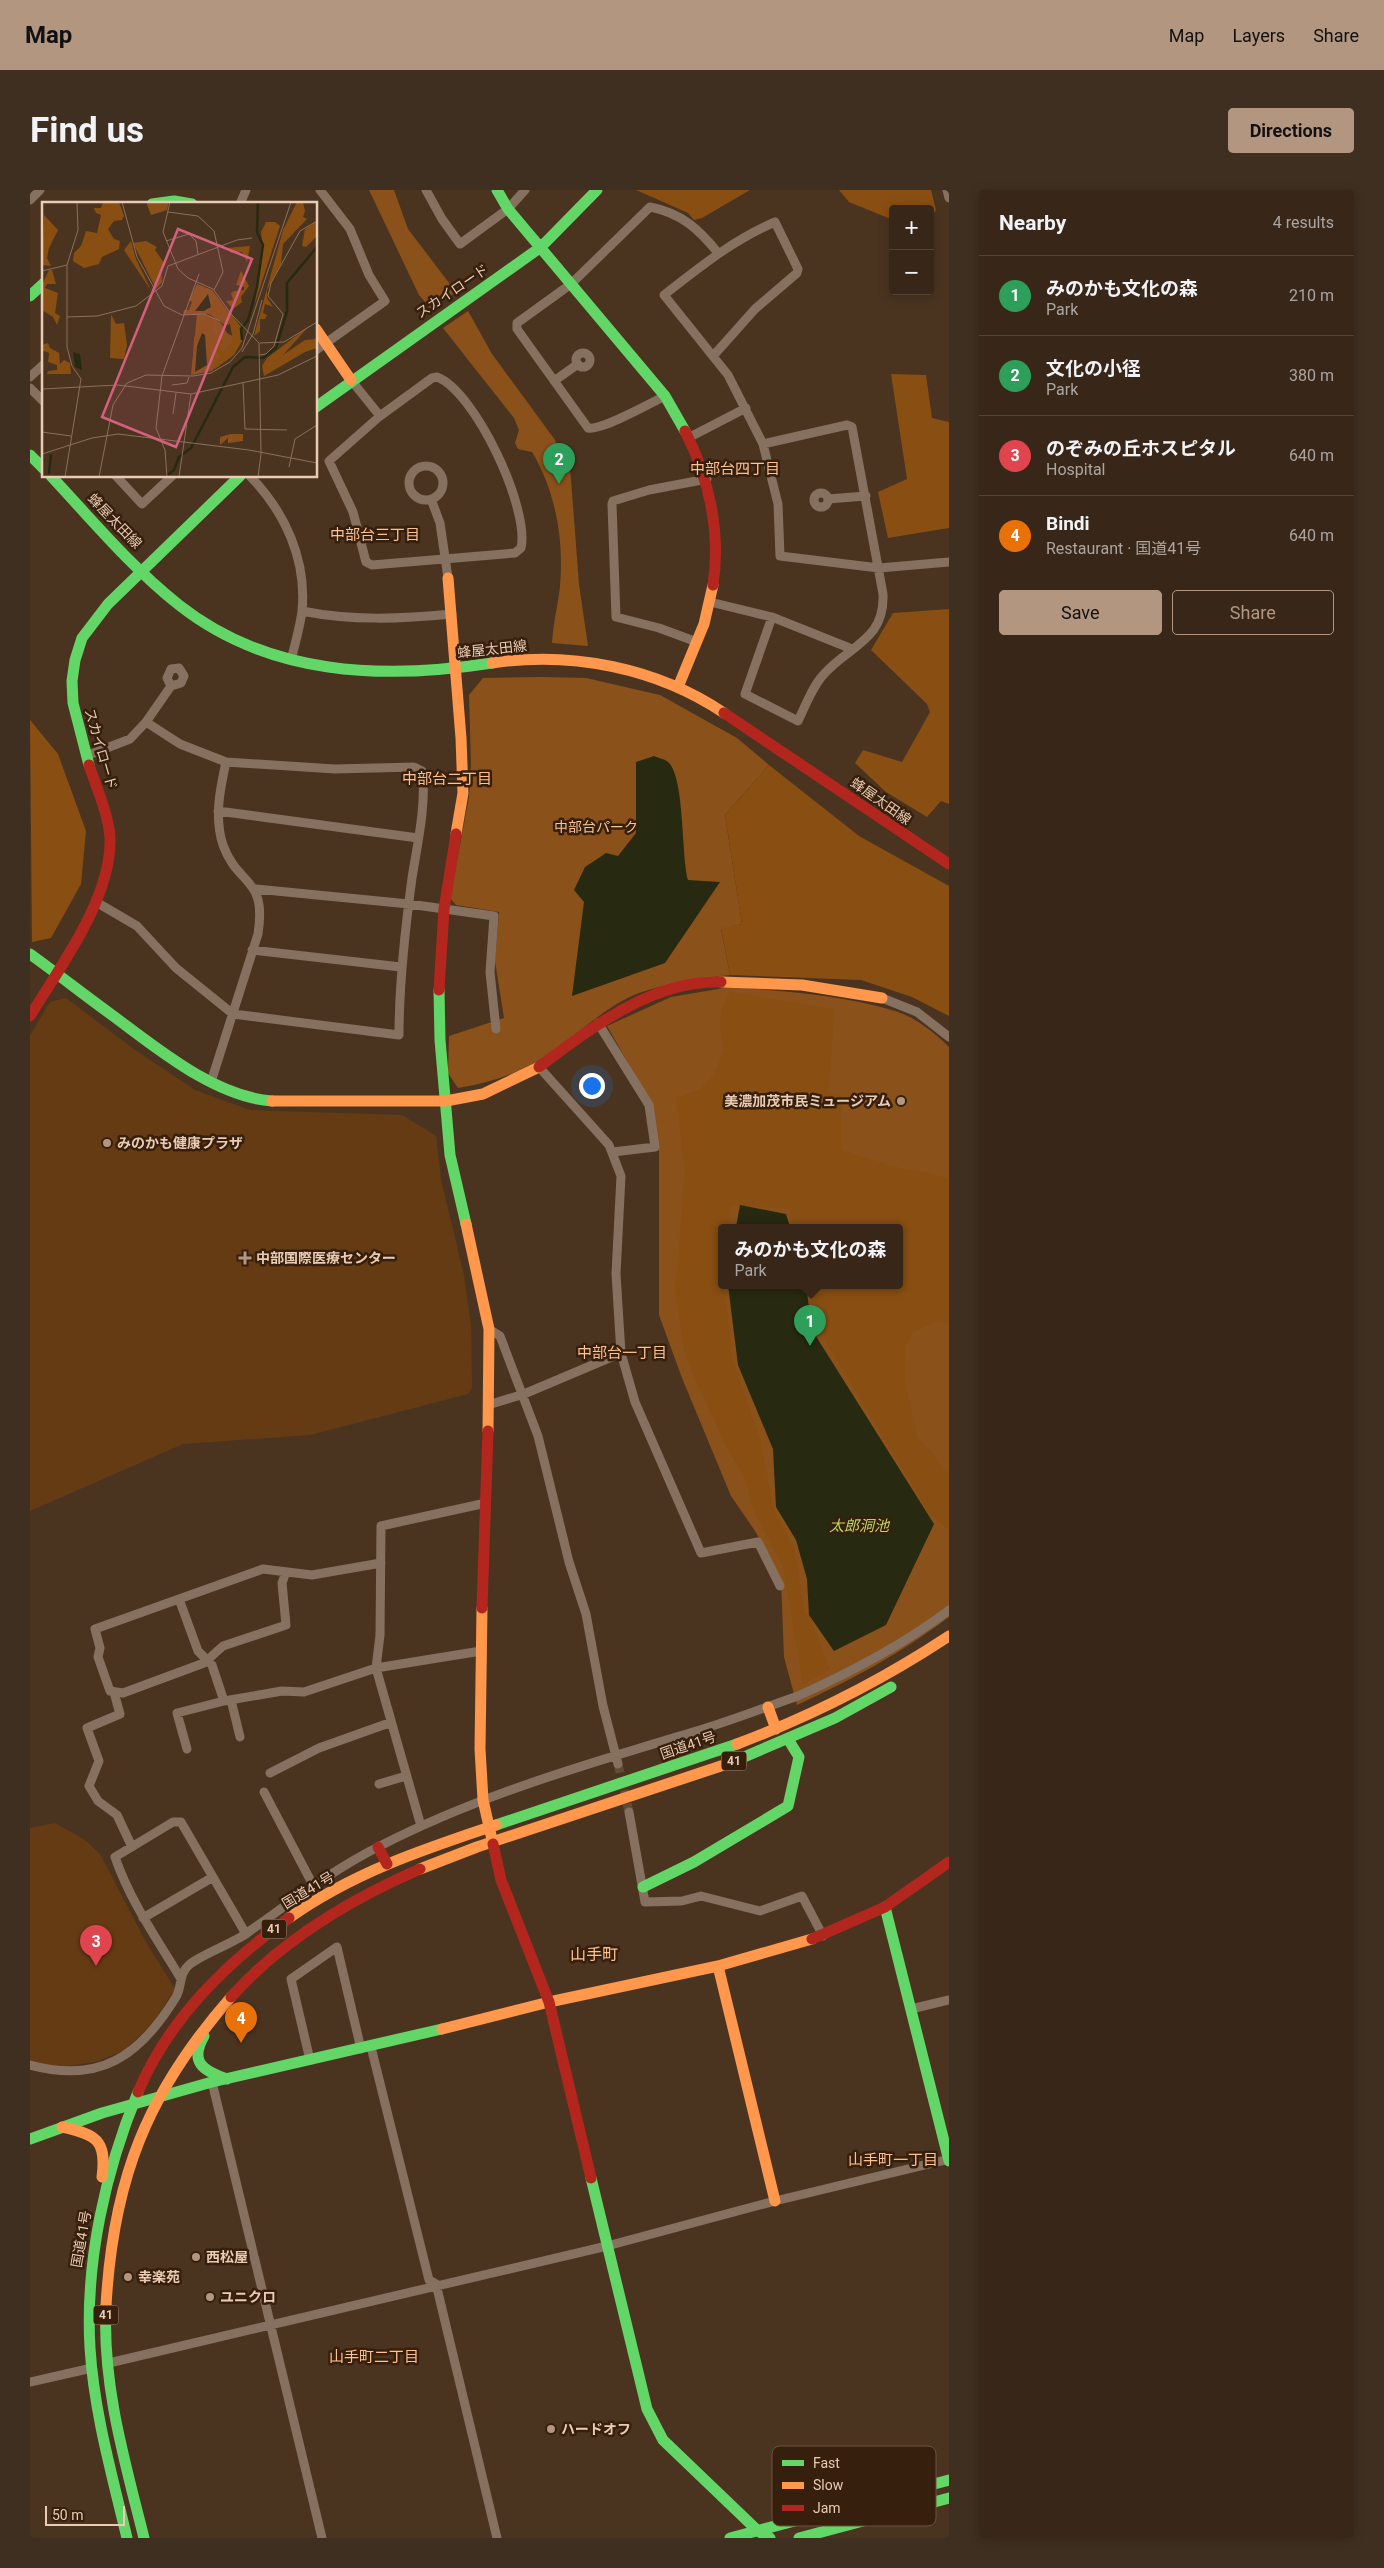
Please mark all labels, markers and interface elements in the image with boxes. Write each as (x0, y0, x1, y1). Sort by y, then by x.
text: Map (25, 21, 72, 49)
text: Map (1169, 25, 1204, 46)
text: Layers (1232, 25, 1285, 46)
text: Share (1313, 25, 1359, 46)
button: Directions (1228, 108, 1354, 153)
text: Find us (30, 110, 144, 151)
inset map (42, 202, 318, 478)
map controls (889, 205, 934, 295)
button: + (889, 205, 934, 250)
text: Nearby (999, 211, 1066, 235)
text: 4 results (1273, 213, 1334, 232)
button: − (889, 250, 934, 295)
street label: スカイロード (413, 261, 491, 321)
text: みのかも文化の森 (1046, 277, 1198, 300)
text: 1 (1010, 286, 1020, 305)
text: 210 m (1289, 286, 1334, 305)
text: Park (1046, 300, 1078, 319)
text: 文化の小径 (1046, 357, 1141, 380)
text: 2 (1010, 366, 1020, 385)
text: 380 m (1289, 366, 1334, 385)
text: Park (1046, 380, 1078, 399)
text: のぞみの丘ホスピタル (1046, 437, 1236, 460)
pin: 2 (543, 443, 575, 484)
text: 3 (1010, 446, 1020, 465)
text: 640 m (1289, 446, 1334, 465)
district label: 中部台四丁目 (690, 460, 780, 478)
text: Hospital (1046, 460, 1106, 479)
street label: 蜂屋太田線 (85, 490, 145, 552)
text: Bindi (1046, 512, 1090, 535)
district label: 中部台三丁目 (330, 526, 420, 544)
text: 4 (1010, 526, 1020, 545)
text: 640 m (1289, 526, 1334, 545)
text: Restaurant · 国道41号 (1046, 539, 1201, 558)
button: Save (999, 590, 1162, 635)
button: Share (1172, 590, 1334, 635)
street label: 蜂屋太田線 (456, 637, 528, 661)
street label: スカイロード (82, 706, 120, 792)
district label: 中部台二丁目 (402, 770, 492, 788)
street label: 蜂屋太田線 (848, 774, 914, 828)
park label: 中部台パーク (554, 819, 638, 835)
your location (579, 1073, 605, 1099)
place label: 美濃加茂市民ミュージアム (724, 1093, 891, 1109)
marker: 美濃加茂市民ミュージアム (895, 1095, 907, 1107)
place label: みのかも健康プラザ (117, 1135, 243, 1151)
marker: みのかも健康プラザ (101, 1137, 113, 1149)
popup (718, 1224, 903, 1289)
text: みのかも文化の森 (734, 1238, 887, 1261)
place label: 中部国際医療センター (256, 1250, 396, 1266)
marker: 中部国際医療センター (238, 1251, 252, 1265)
text: Park (734, 1261, 767, 1280)
pin: 1 (794, 1305, 826, 1346)
district label: 中部台一丁目 (577, 1344, 667, 1362)
water label: 太郎洞池 (829, 1517, 891, 1535)
street label: 国道41号 (658, 1728, 718, 1762)
road number: 41 (722, 1752, 746, 1770)
street label: 国道41号 (279, 1868, 337, 1912)
road number: 41 (262, 1920, 286, 1938)
pin: 3 (80, 1925, 112, 1966)
district label: 山手町 (570, 1945, 618, 1964)
pin: 4 (225, 2002, 257, 2043)
district label: 山手町一丁目 (848, 2151, 938, 2169)
street label: 国道41号 (68, 2209, 94, 2269)
place label: 西松屋 (206, 2249, 248, 2265)
marker: 西松屋 (190, 2251, 202, 2263)
place label: 幸楽苑 (138, 2269, 180, 2285)
marker: 幸楽苑 (122, 2271, 134, 2283)
place label: ユニクロ (220, 2289, 276, 2305)
marker: ユニクロ (204, 2291, 216, 2303)
road number: 41 (94, 2306, 118, 2324)
district label: 山手町二丁目 (329, 2348, 419, 2366)
place label: ハードオフ (561, 2421, 631, 2437)
marker: ハードオフ (545, 2423, 557, 2435)
legend (772, 2446, 936, 2526)
text: Fast (813, 2455, 840, 2471)
text: Slow (813, 2477, 844, 2493)
text: Jam (813, 2500, 841, 2516)
scale bar (45, 2503, 125, 2526)
text: 50 m (52, 2507, 84, 2523)

